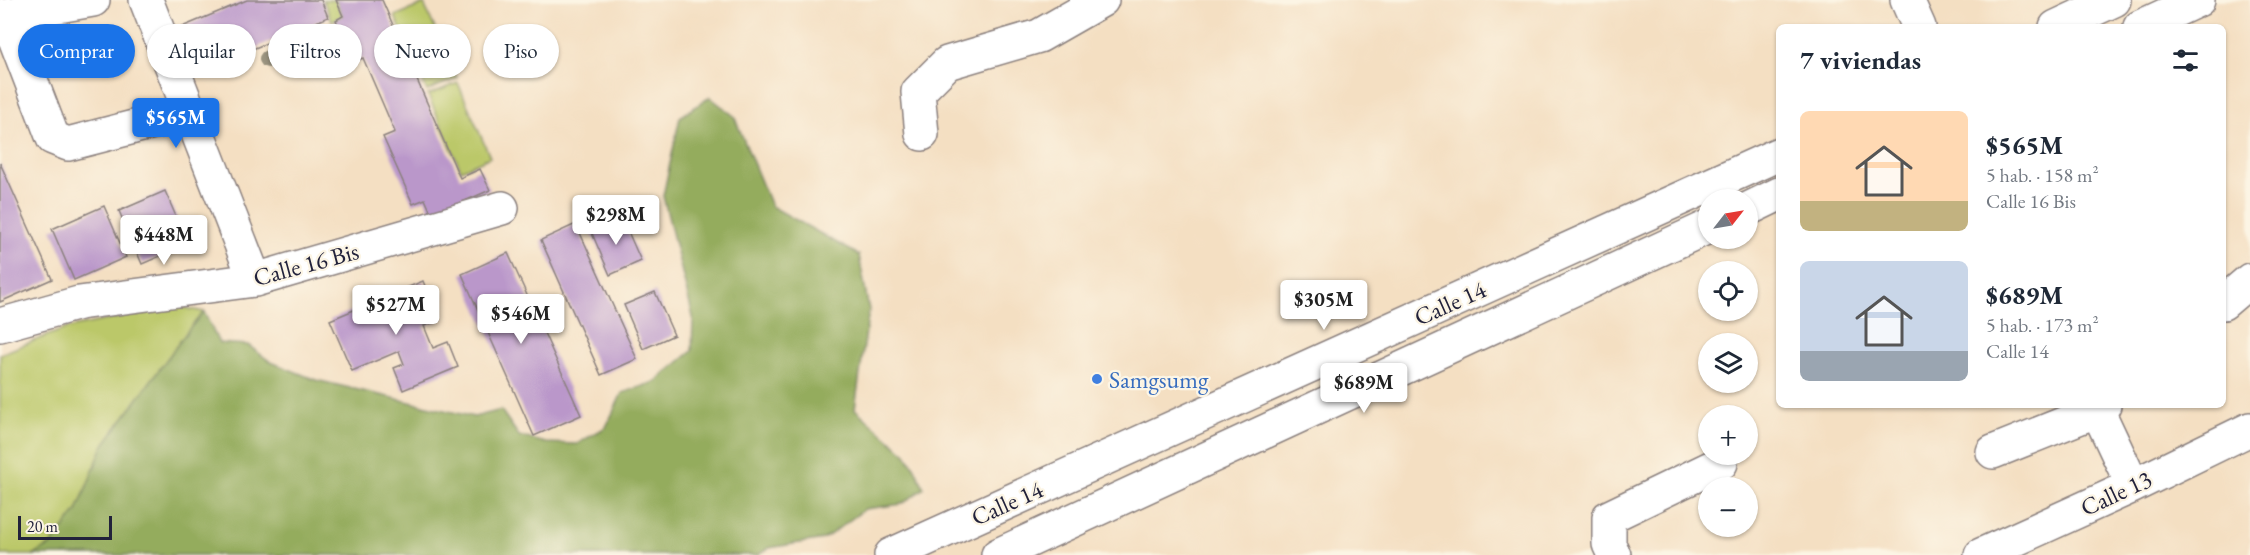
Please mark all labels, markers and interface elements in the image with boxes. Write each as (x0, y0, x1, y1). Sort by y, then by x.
chip: Comprar (18, 24, 135, 78)
chip: Alquilar (147, 24, 256, 78)
chip: Filtros (268, 24, 362, 78)
chip: Nuevo (374, 24, 471, 78)
chip: Piso (483, 24, 559, 78)
text: 7 viviendas (1800, 43, 1921, 77)
icon: filters (2169, 44, 2202, 77)
pin: $565M (134, 98, 218, 149)
text: $565M (146, 104, 206, 130)
text: $565M (1986, 128, 2063, 162)
icon: home (1848, 135, 1920, 207)
text: 5 hab. · 158 m² (1986, 162, 2099, 188)
text: Calle 16 Bis (1986, 188, 2076, 214)
north arrow (1698, 189, 1758, 249)
map controls (1698, 189, 1758, 537)
pin: $298M (574, 195, 658, 246)
text: $298M (586, 201, 646, 227)
pin: $448M (122, 215, 206, 266)
text: $448M (134, 221, 194, 247)
street label: Calle 16 Bis (250, 235, 362, 293)
button: locate (1698, 261, 1758, 321)
street label: Calle 14 (1409, 273, 1491, 332)
text: $689M (1986, 278, 2063, 312)
pin: $305M (1282, 280, 1366, 331)
pin: $527M (354, 285, 438, 336)
icon: home (1848, 285, 1920, 357)
text: $305M (1294, 286, 1354, 312)
text: $527M (366, 291, 426, 317)
pin: $546M (479, 294, 563, 345)
text: $546M (491, 300, 551, 326)
text: 5 hab. · 173 m² (1986, 312, 2099, 338)
button: layers (1698, 333, 1758, 393)
text: Calle 14 (1986, 338, 2049, 364)
pin: $689M (1322, 363, 1406, 414)
place label: Samgsumg (1109, 364, 1209, 395)
text: $689M (1334, 369, 1394, 395)
marker: Samgsumg (1090, 372, 1104, 386)
button: + (1698, 405, 1758, 465)
street label: Calle 13 (2075, 463, 2157, 523)
street label: Calle 14 (966, 473, 1048, 532)
button: − (1698, 477, 1758, 537)
scale bar (18, 513, 112, 540)
text: 20 m (27, 516, 58, 537)

